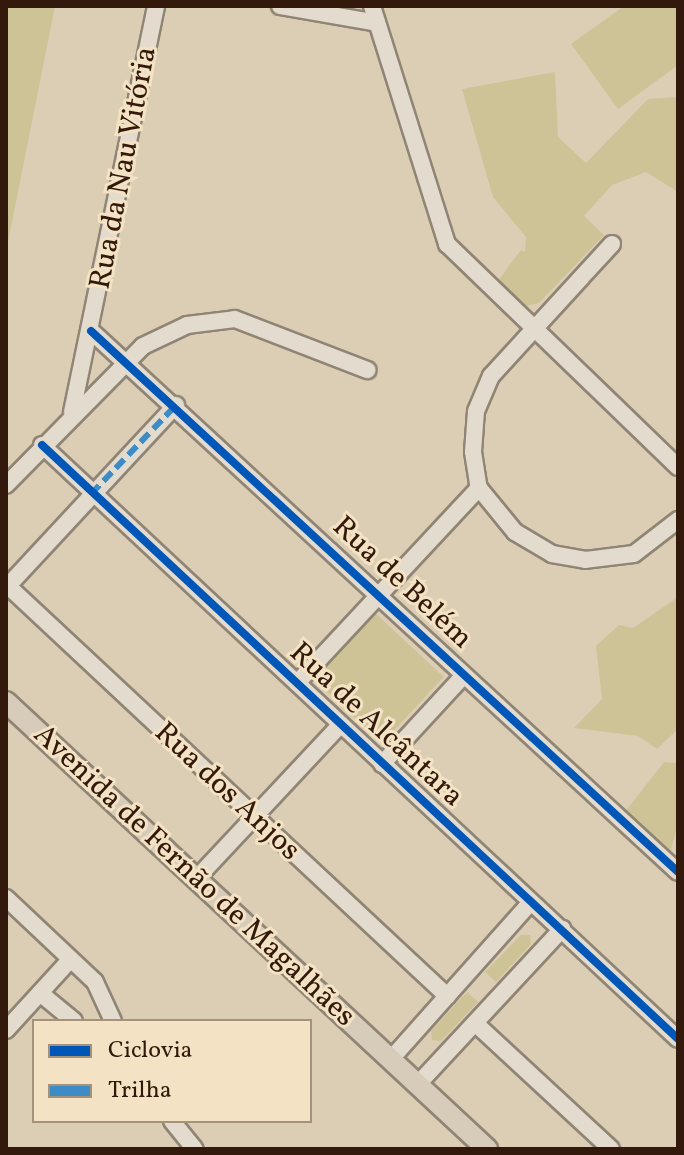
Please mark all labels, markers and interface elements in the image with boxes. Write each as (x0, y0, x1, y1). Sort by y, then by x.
street label: Rua da Nau Vitória (83, 43, 165, 293)
street label: Rua de Belém (325, 509, 479, 657)
street label: Rua de Alcântara (282, 635, 470, 815)
street label: Rua dos Anjos (147, 715, 307, 869)
street label: Avenida de Fernão de Magalhães (26, 717, 362, 1035)
legend (32, 1019, 312, 1123)
text: Ciclovia (108, 1034, 193, 1068)
text: Trilha (108, 1074, 172, 1108)

